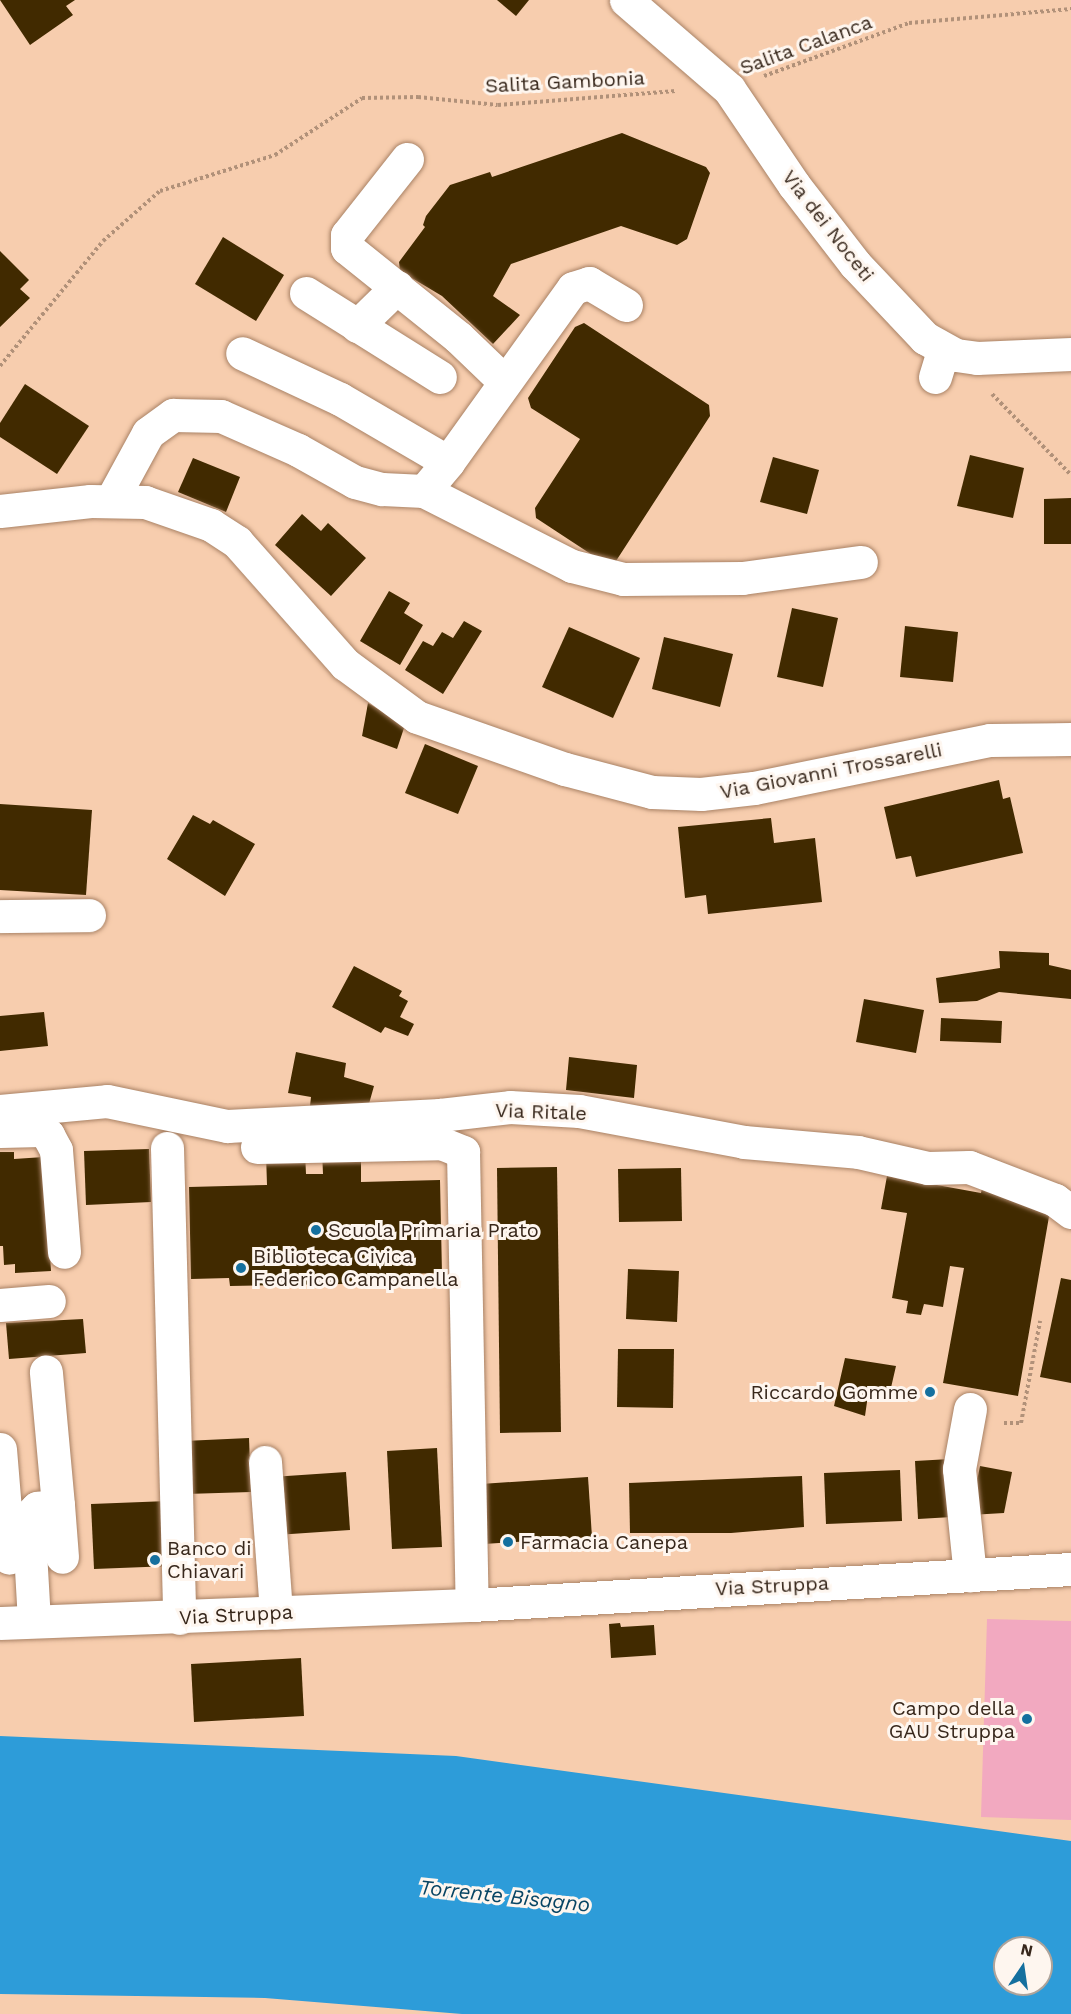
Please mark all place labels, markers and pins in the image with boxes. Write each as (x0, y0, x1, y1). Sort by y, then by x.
place label: Scuola Primaria Prato (328, 1218, 540, 1242)
marker: Scuola Primaria Prato (309, 1223, 323, 1237)
place label: Biblioteca Civica Federico Campanella (253, 1244, 459, 1291)
marker: Biblioteca Civica Federico Campanella (234, 1261, 248, 1275)
place label: Riccardo Gomme (750, 1380, 918, 1404)
marker: Riccardo Gomme (923, 1385, 937, 1399)
place label: Farmacia Canepa (520, 1530, 689, 1554)
marker: Farmacia Canepa (501, 1535, 515, 1549)
place label: Banco di Chiavari (167, 1536, 252, 1583)
marker: Banco di Chiavari (148, 1553, 162, 1567)
place label: Campo della GAU Struppa (889, 1696, 1015, 1743)
marker: Campo della GAU Struppa (1020, 1712, 1034, 1726)

